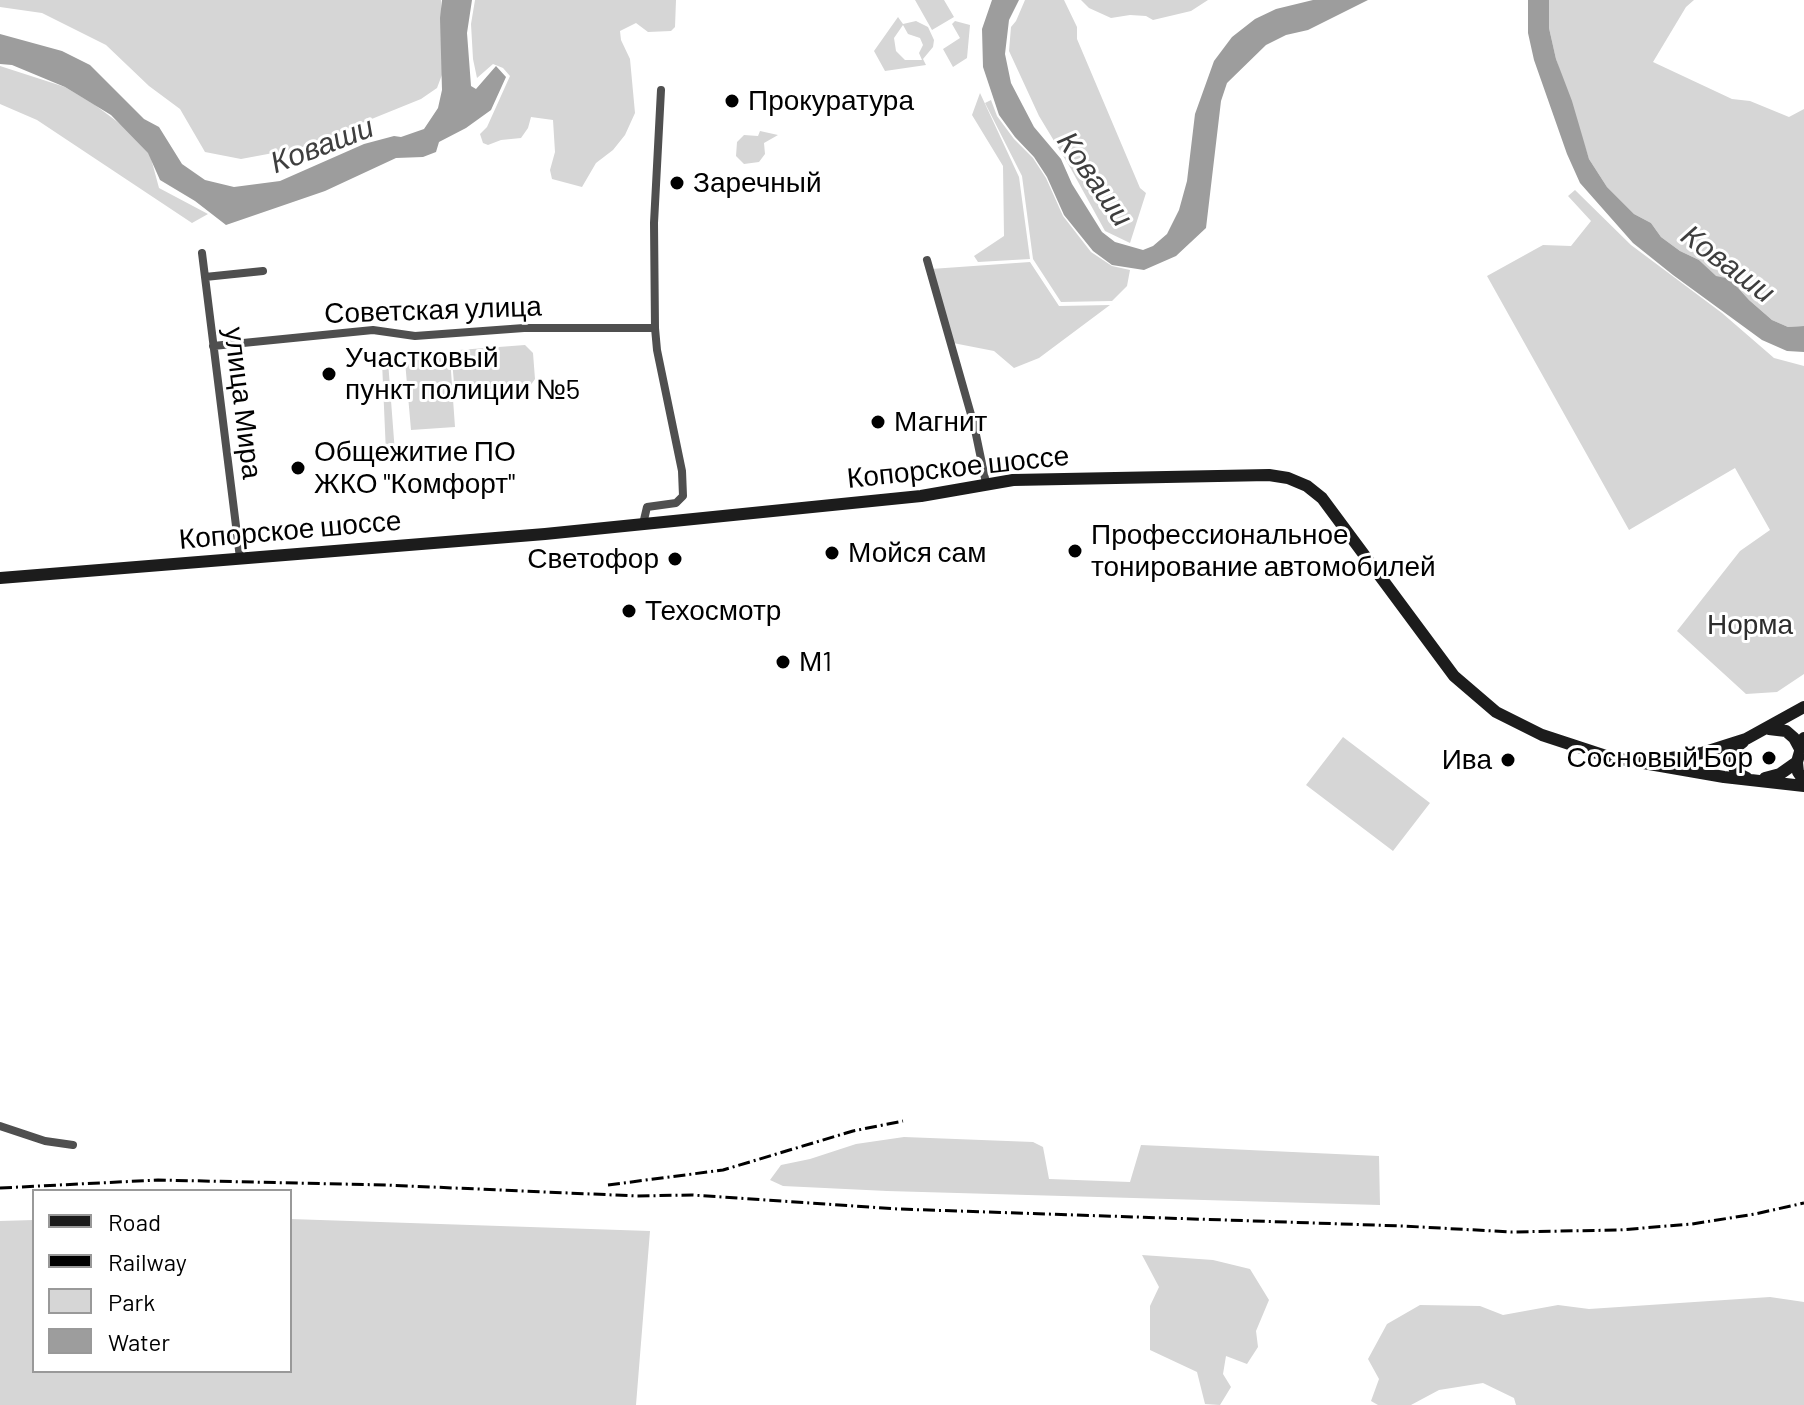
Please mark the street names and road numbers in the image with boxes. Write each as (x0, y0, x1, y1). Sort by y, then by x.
street label: Советская улица (324, 289, 542, 331)
street label: улица Мира (217, 325, 269, 481)
street label: Копорское шоссе (845, 439, 1071, 495)
street label: Копорское шоссе (177, 504, 403, 556)

